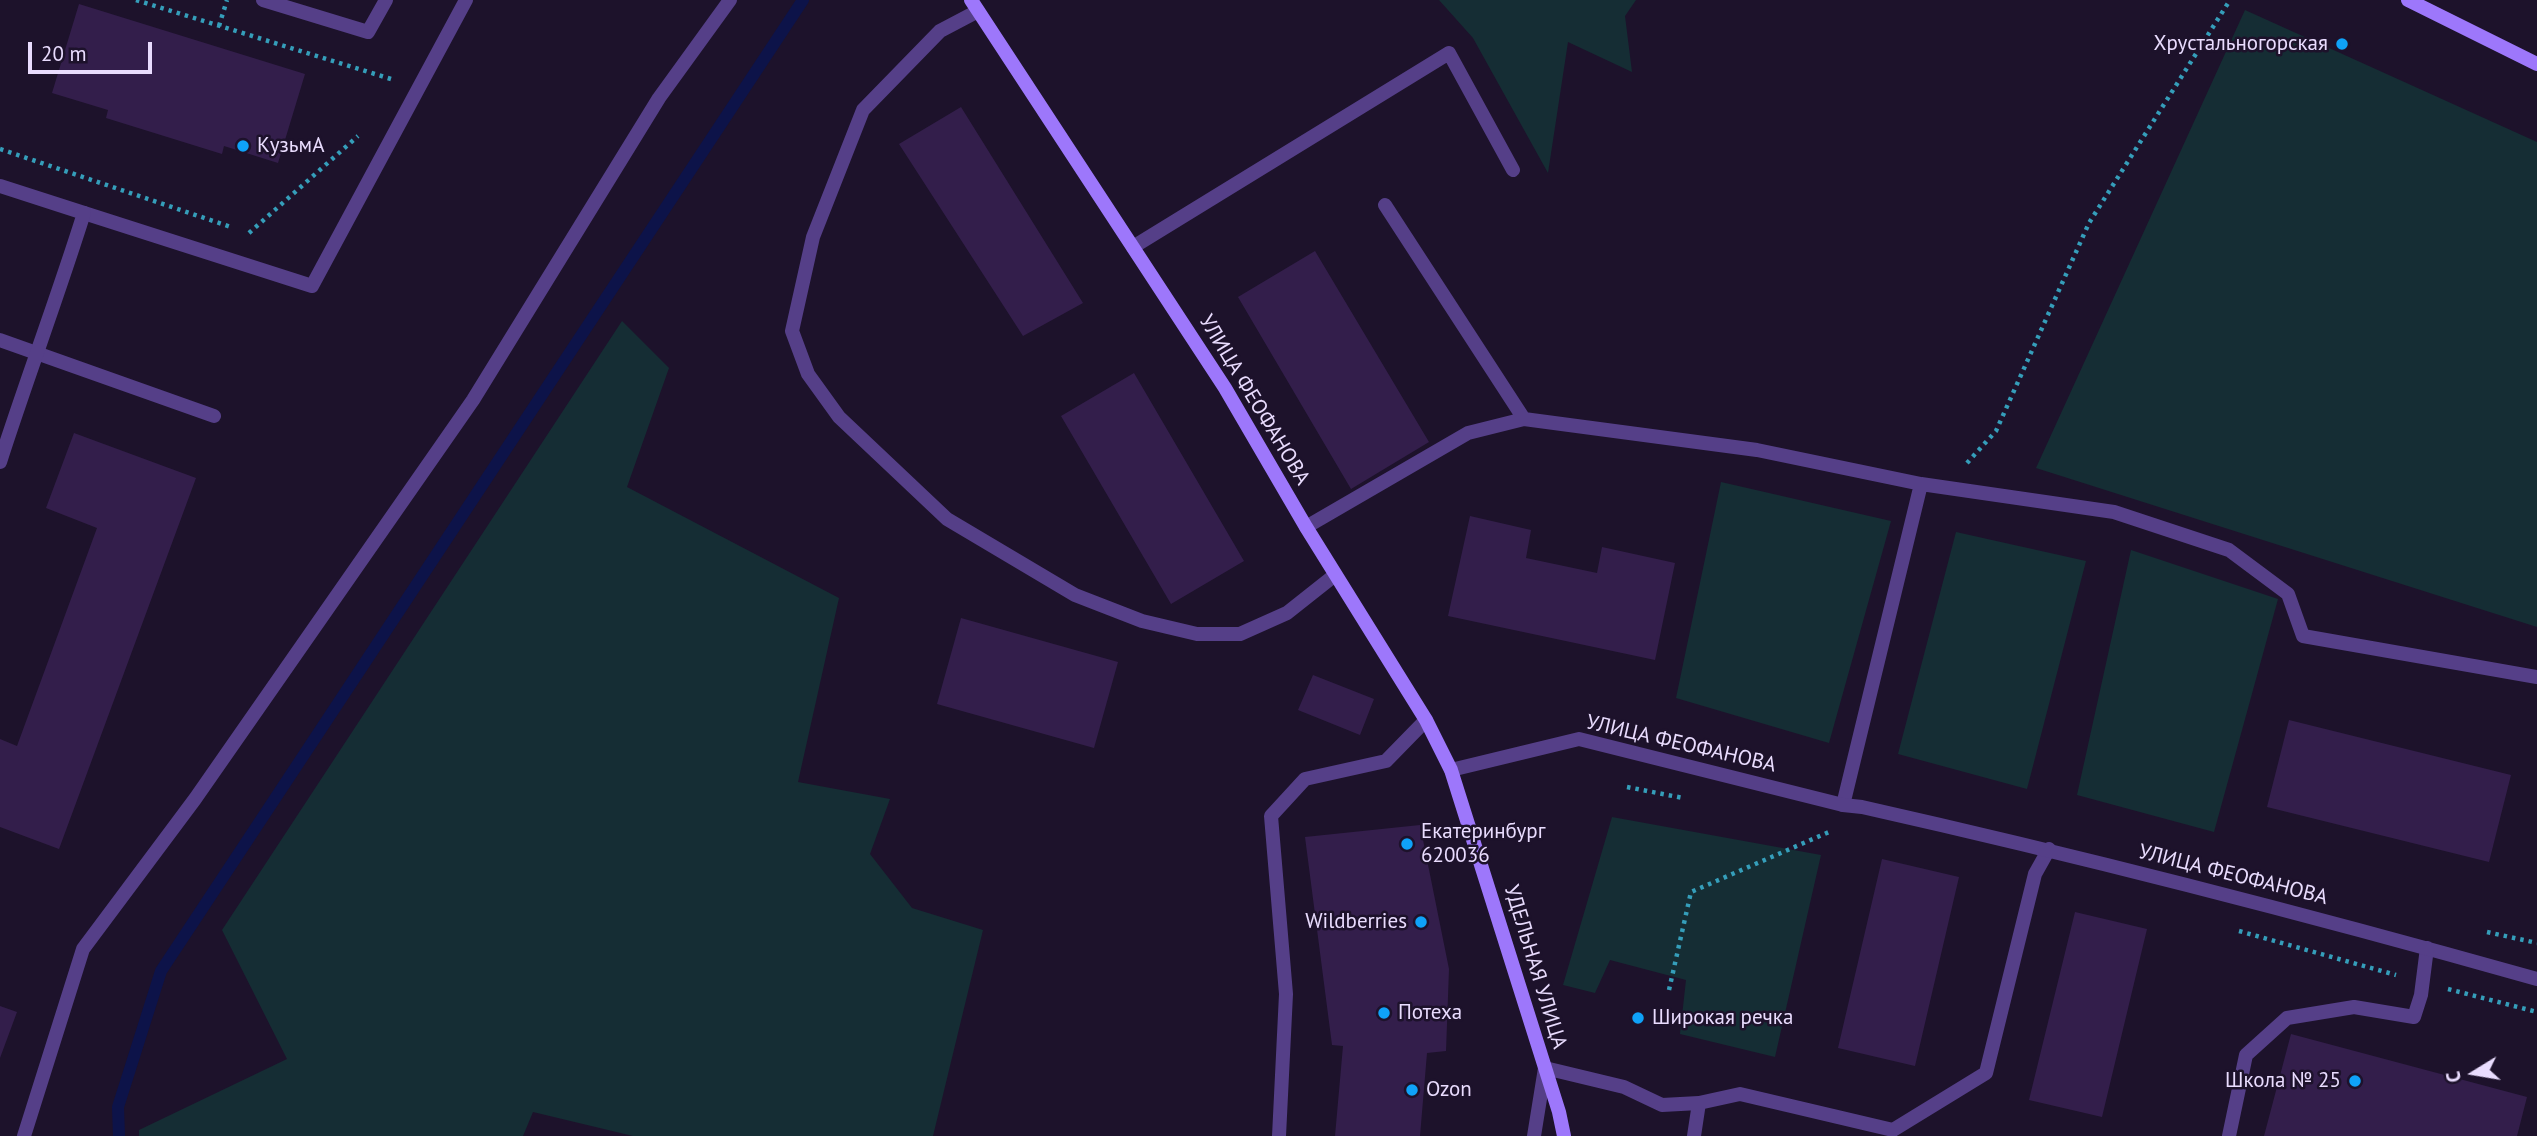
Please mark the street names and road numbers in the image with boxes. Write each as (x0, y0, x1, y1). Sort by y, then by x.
street label: УЛИЦА ФЕОФАНОВА (1193, 310, 1315, 490)
street label: УЛИЦА ФЕОФАНОВА (1584, 710, 1778, 778)
street label: УЛИЦА ФЕОФАНОВА (2136, 839, 2330, 911)
street label: УДЕЛЬНАЯ УЛИЦА (1498, 882, 1572, 1052)

